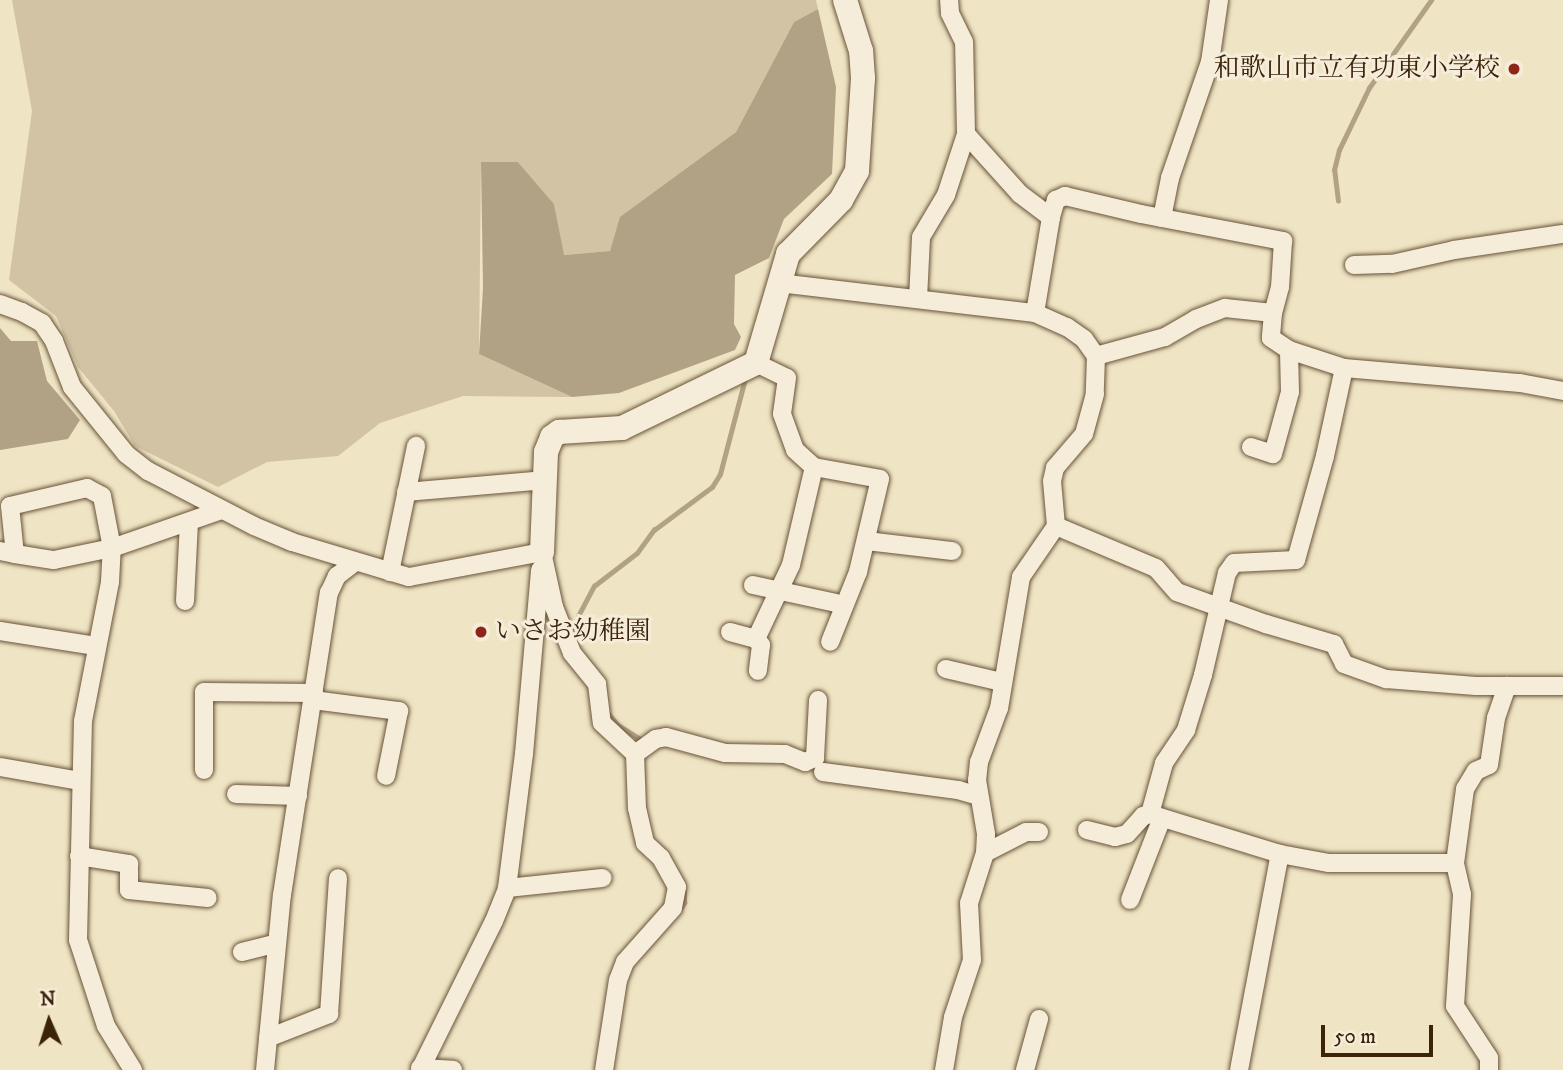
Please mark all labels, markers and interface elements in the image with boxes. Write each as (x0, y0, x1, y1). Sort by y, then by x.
place label: 和歌山市立有功東小学校 (1214, 53, 1500, 85)
marker: 和歌山市立有功東小学校 (1506, 61, 1522, 77)
place label: いさお幼稚園 (495, 616, 651, 648)
marker: いさお幼稚園 (473, 624, 489, 640)
north arrow (14, 986, 84, 1056)
text: N (39, 988, 56, 1011)
scale bar (1325, 1010, 1437, 1054)
text: 50 m (1334, 1024, 1376, 1050)

